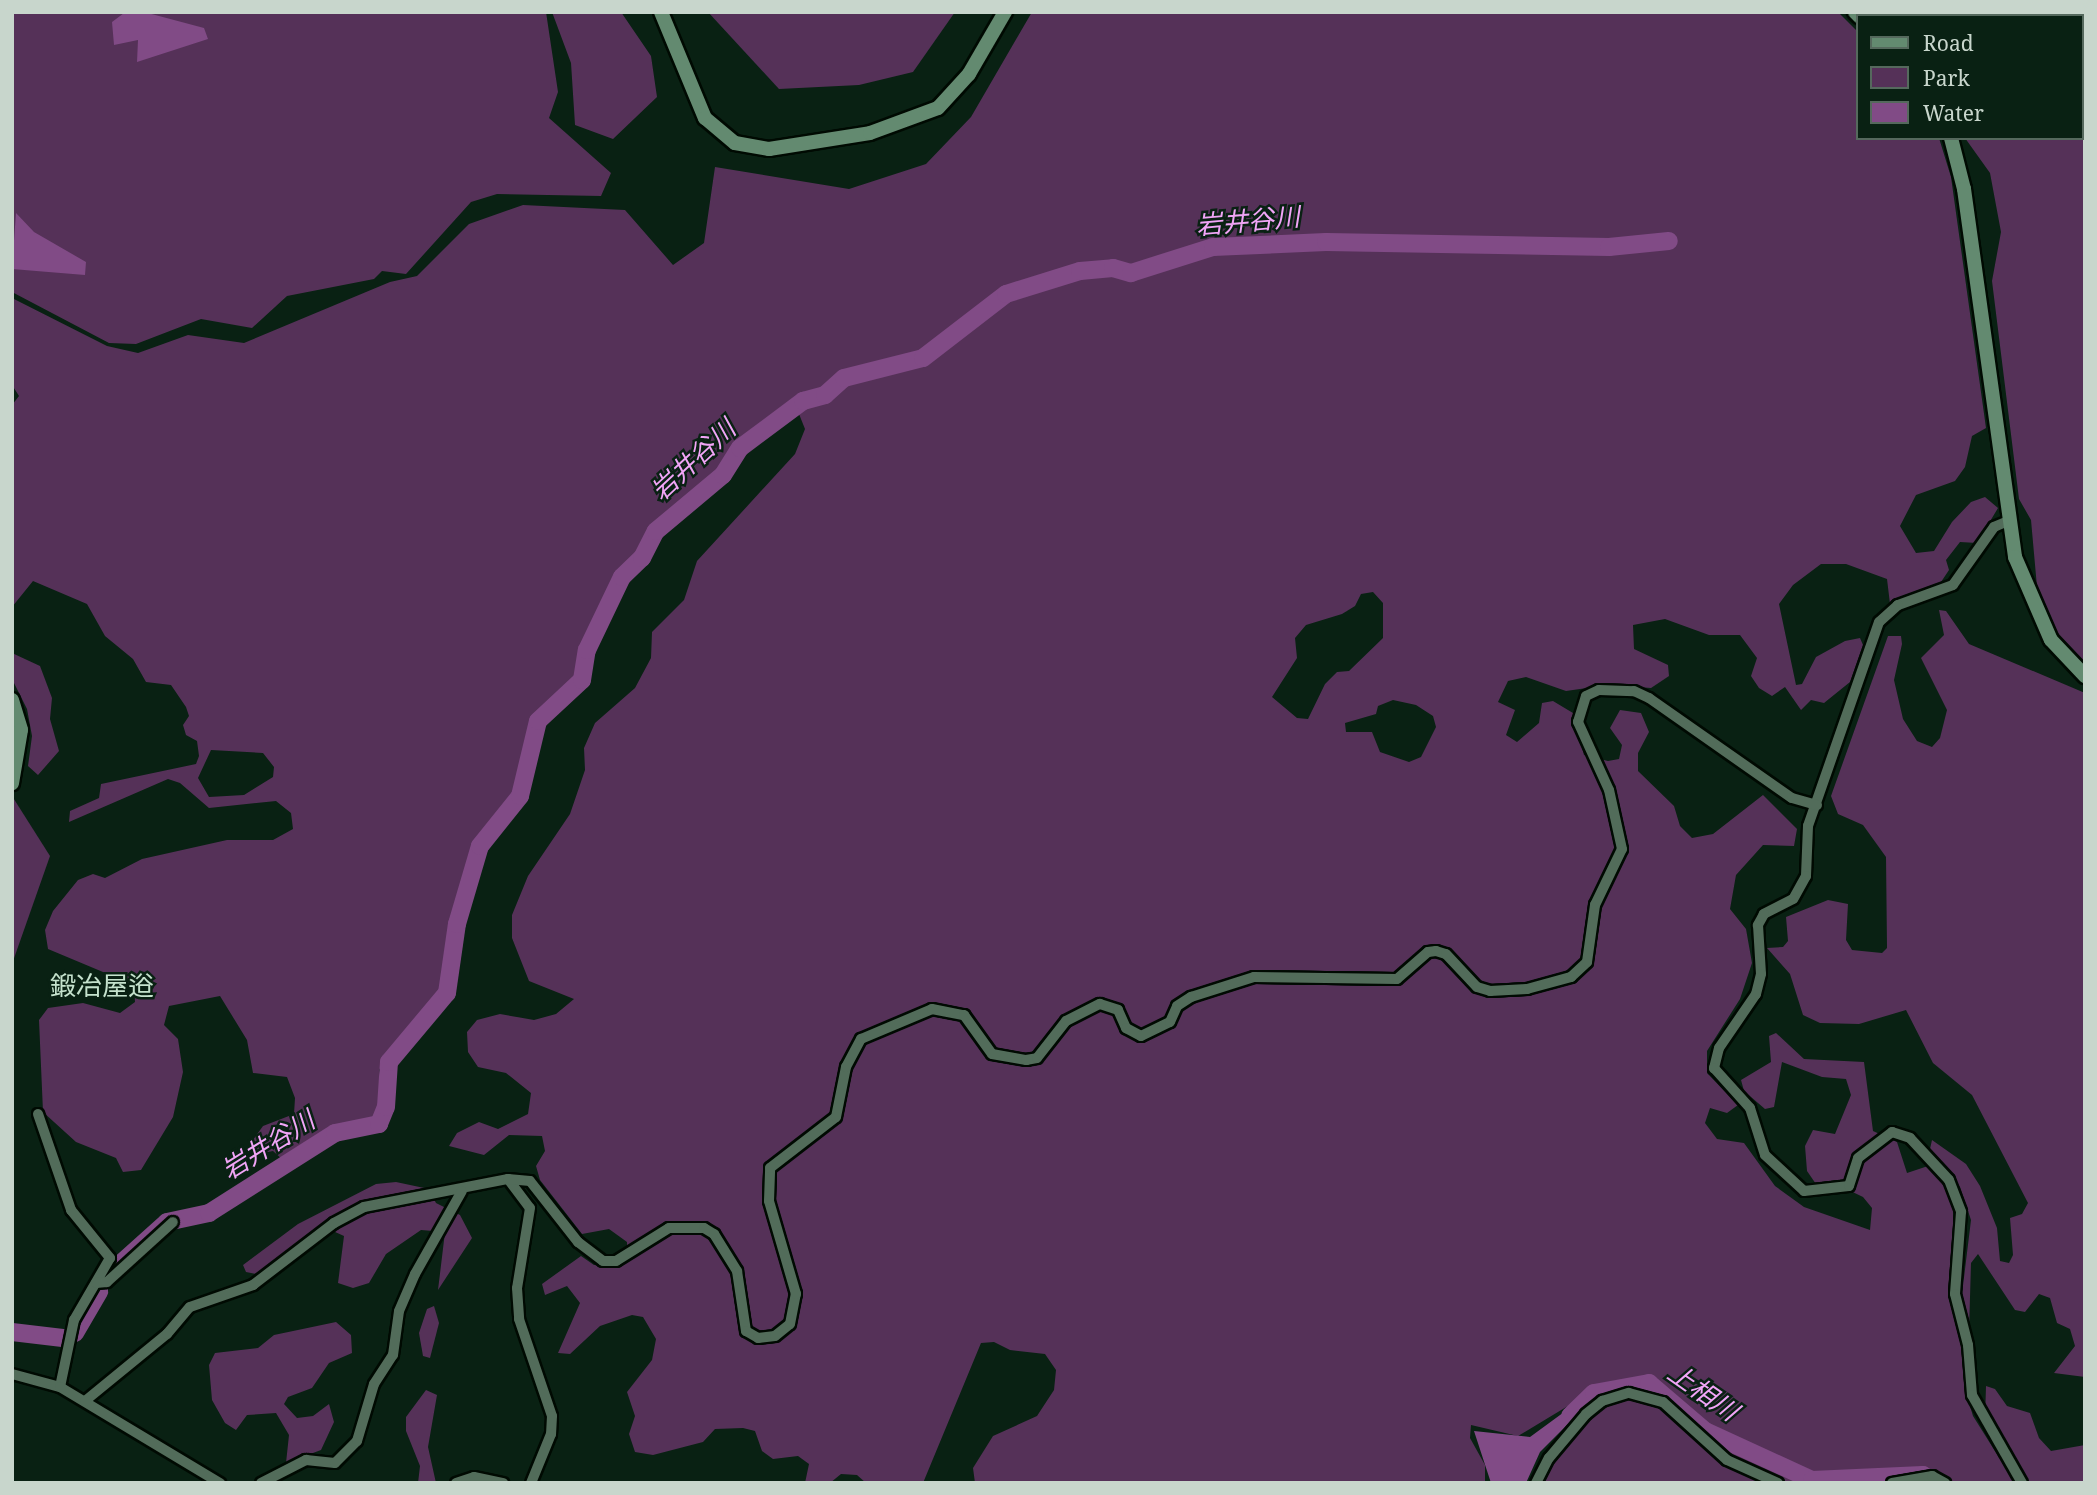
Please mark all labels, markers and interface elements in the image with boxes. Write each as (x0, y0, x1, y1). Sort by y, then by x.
legend (1856, 14, 2083, 140)
text: Road (1923, 29, 1974, 57)
text: Park (1923, 64, 1970, 92)
text: Water (1923, 99, 1984, 127)
water label: 岩井谷川 (1195, 201, 1301, 241)
water label: 岩井谷川 (644, 413, 742, 507)
district label: 鍛冶屋逧 (50, 970, 154, 1002)
water label: 岩井谷川 (216, 1104, 320, 1186)
water label: 上相川 (1662, 1357, 1744, 1427)

